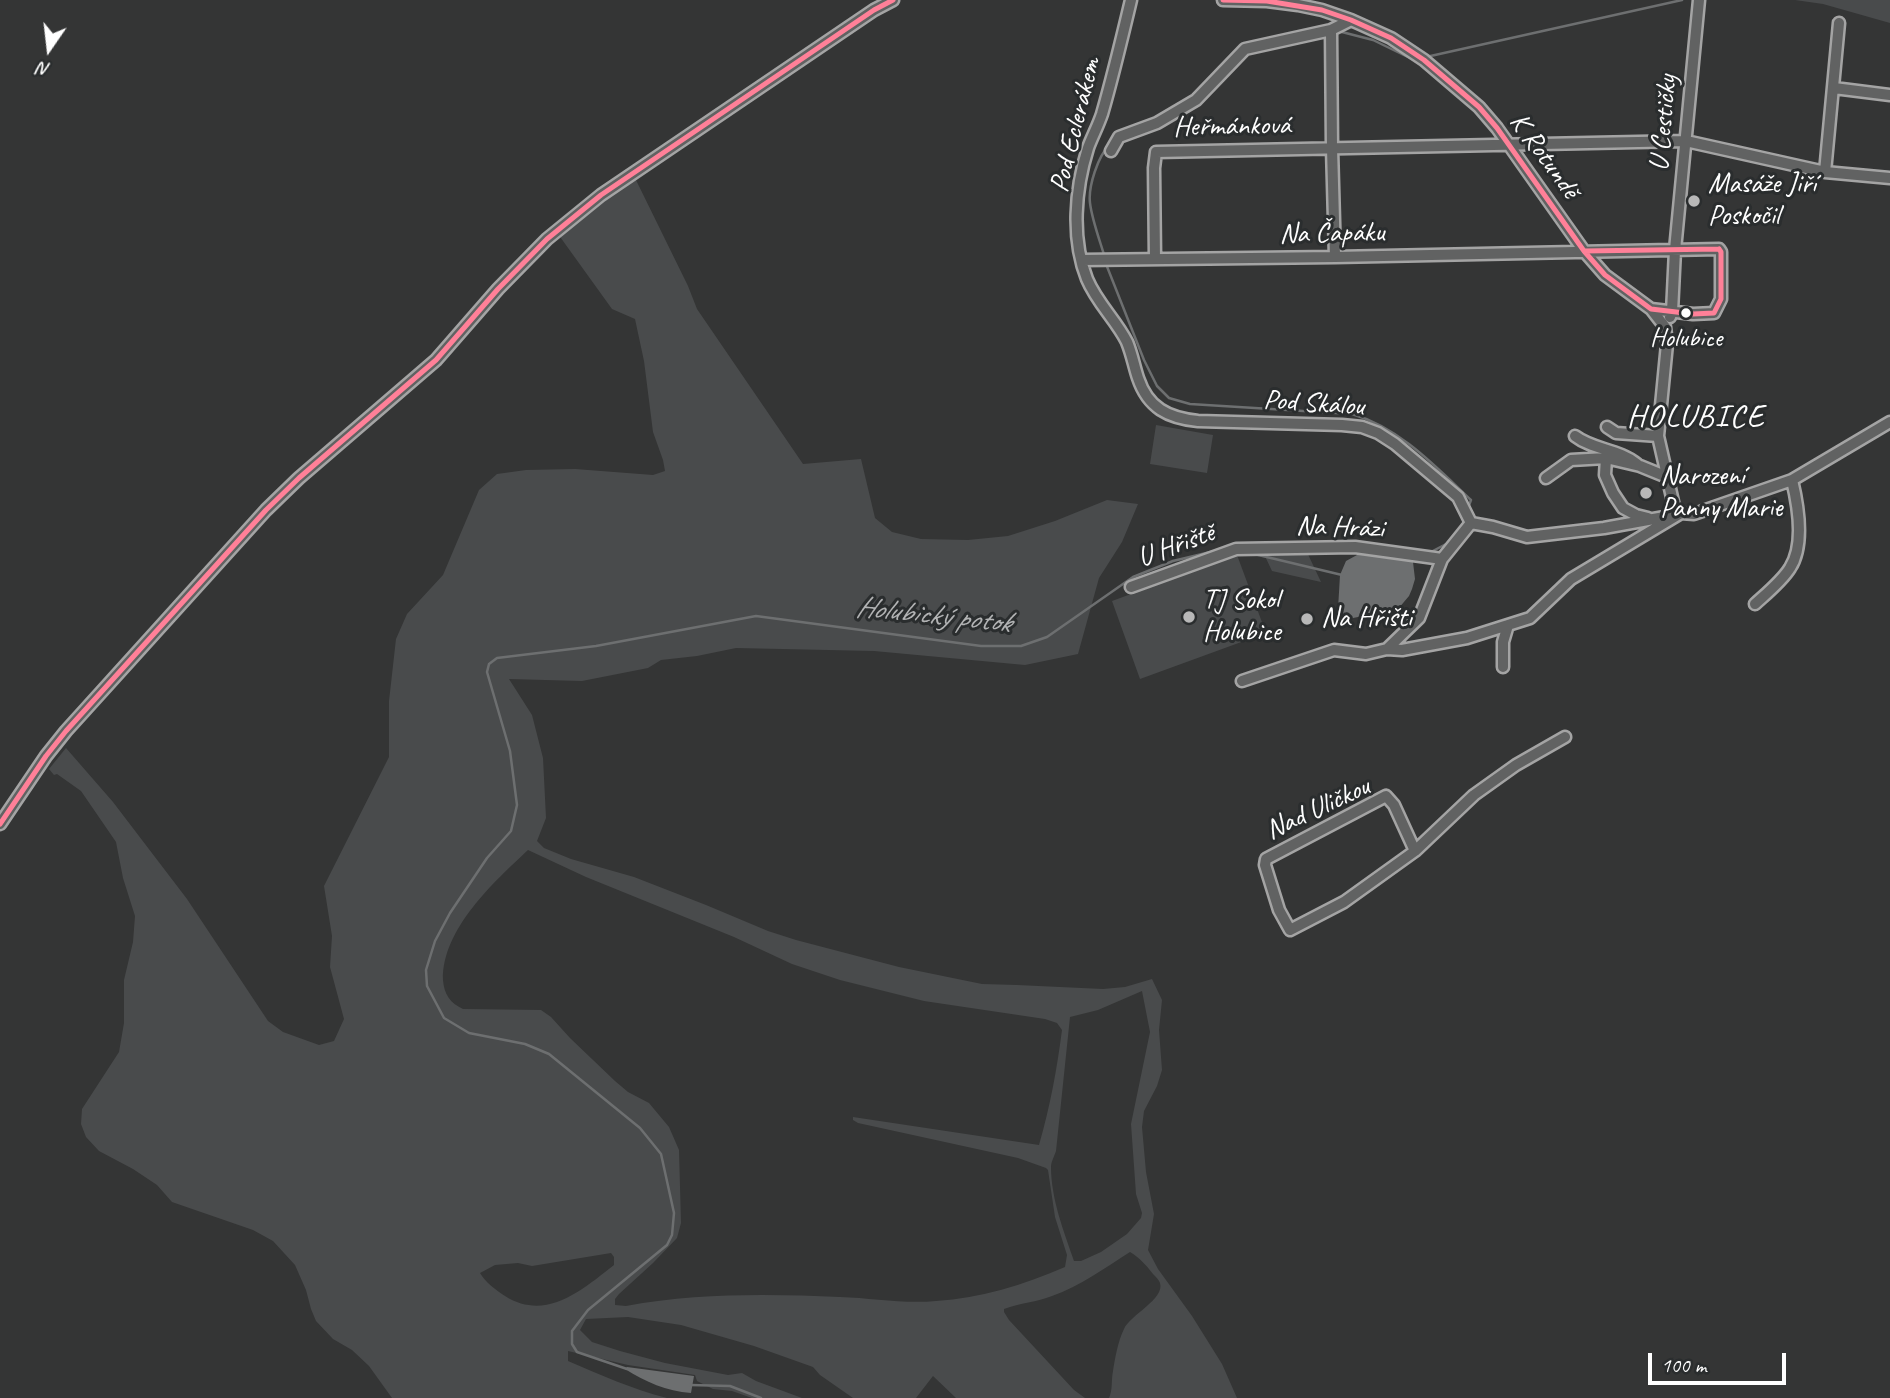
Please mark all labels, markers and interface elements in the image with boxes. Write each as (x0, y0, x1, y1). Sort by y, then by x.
north arrow (14, 14, 84, 84)
street label: Pod Eclerákem (1043, 54, 1109, 196)
text: N (35, 56, 53, 82)
street label: U Cestičky (1643, 74, 1685, 172)
street label: K Rotundě (1502, 107, 1586, 205)
street label: Heřmánková (1173, 109, 1291, 145)
place label: Masáže Jiří Poskočil (1708, 168, 1816, 234)
marker: Masáže Jiří Poskočil (1686, 193, 1702, 209)
street label: Na Čapáku (1279, 216, 1385, 252)
marker: Holubice (1679, 306, 1693, 320)
place label: Holubice (1650, 323, 1722, 355)
street label: Pod Skálou (1262, 384, 1366, 424)
district label: HOLUBICE (1628, 399, 1764, 437)
place label: Narození Panny Marie (1660, 460, 1782, 526)
marker: Narození Panny Marie (1638, 485, 1654, 501)
street label: Na Hrázi (1295, 510, 1385, 546)
street label: U Hřiště (1133, 517, 1219, 575)
place label: TJ Sokol Holubice (1203, 584, 1281, 650)
water label: Holubický potok (854, 590, 1012, 642)
place label: Na Hřišti (1321, 602, 1412, 636)
marker: TJ Sokol Holubice (1181, 609, 1197, 625)
marker: Na Hřišti (1299, 611, 1315, 627)
street label: Nad Uličkou (1260, 770, 1376, 848)
scale bar (1652, 1338, 1790, 1382)
text: 100 m (1661, 1352, 1706, 1378)

